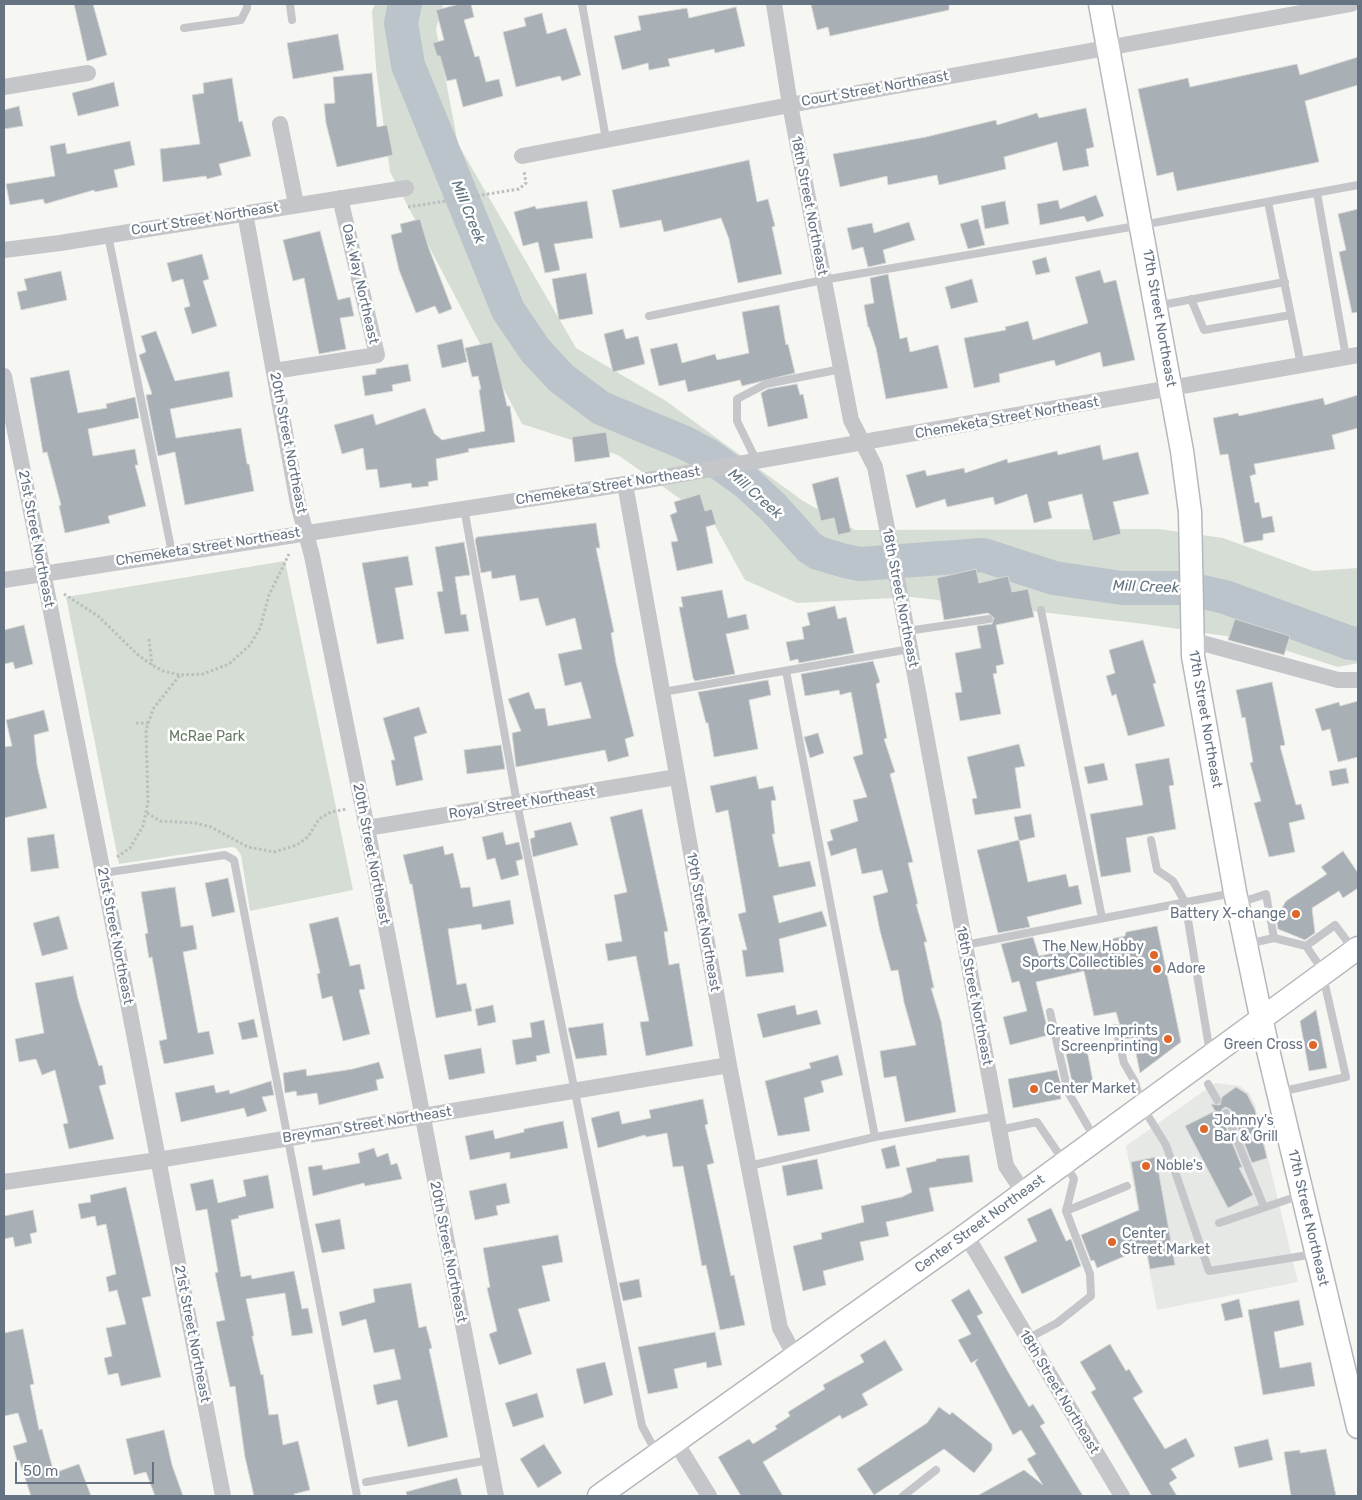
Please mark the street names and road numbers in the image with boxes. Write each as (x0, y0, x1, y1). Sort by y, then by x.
street label: Court Street Northeast (800, 68, 950, 110)
street label: 18th Street Northeast (787, 135, 831, 277)
street label: Court Street Northeast (130, 199, 280, 239)
street label: Oak Way Northeast (338, 222, 382, 346)
street label: 17th Street Northeast (1139, 248, 1179, 388)
street label: 20th Street Northeast (266, 371, 310, 515)
street label: Chemeketa Street Northeast (914, 394, 1100, 442)
street label: Chemeketa Street Northeast (515, 463, 701, 509)
street label: 21st Street Northeast (14, 469, 58, 609)
street label: Chemeketa Street Northeast (115, 524, 301, 570)
street label: 18th Street Northeast (878, 527, 922, 669)
street label: 17th Street Northeast (1185, 649, 1225, 789)
street label: 20th Street Northeast (349, 782, 393, 926)
street label: Royal Street Northeast (448, 783, 596, 823)
street label: 19th Street Northeast (682, 851, 724, 993)
street label: 21st Street Northeast (93, 866, 137, 1006)
street label: 18th Street Northeast (952, 925, 996, 1067)
street label: Breyman Street Northeast (281, 1103, 453, 1147)
street label: 17th Street Northeast (1284, 1148, 1332, 1288)
street label: Center Street Northeast (912, 1171, 1048, 1277)
street label: 20th Street Northeast (426, 1180, 470, 1324)
street label: 21st Street Northeast (170, 1264, 214, 1404)
street label: 18th Street Northeast (1015, 1327, 1103, 1457)

